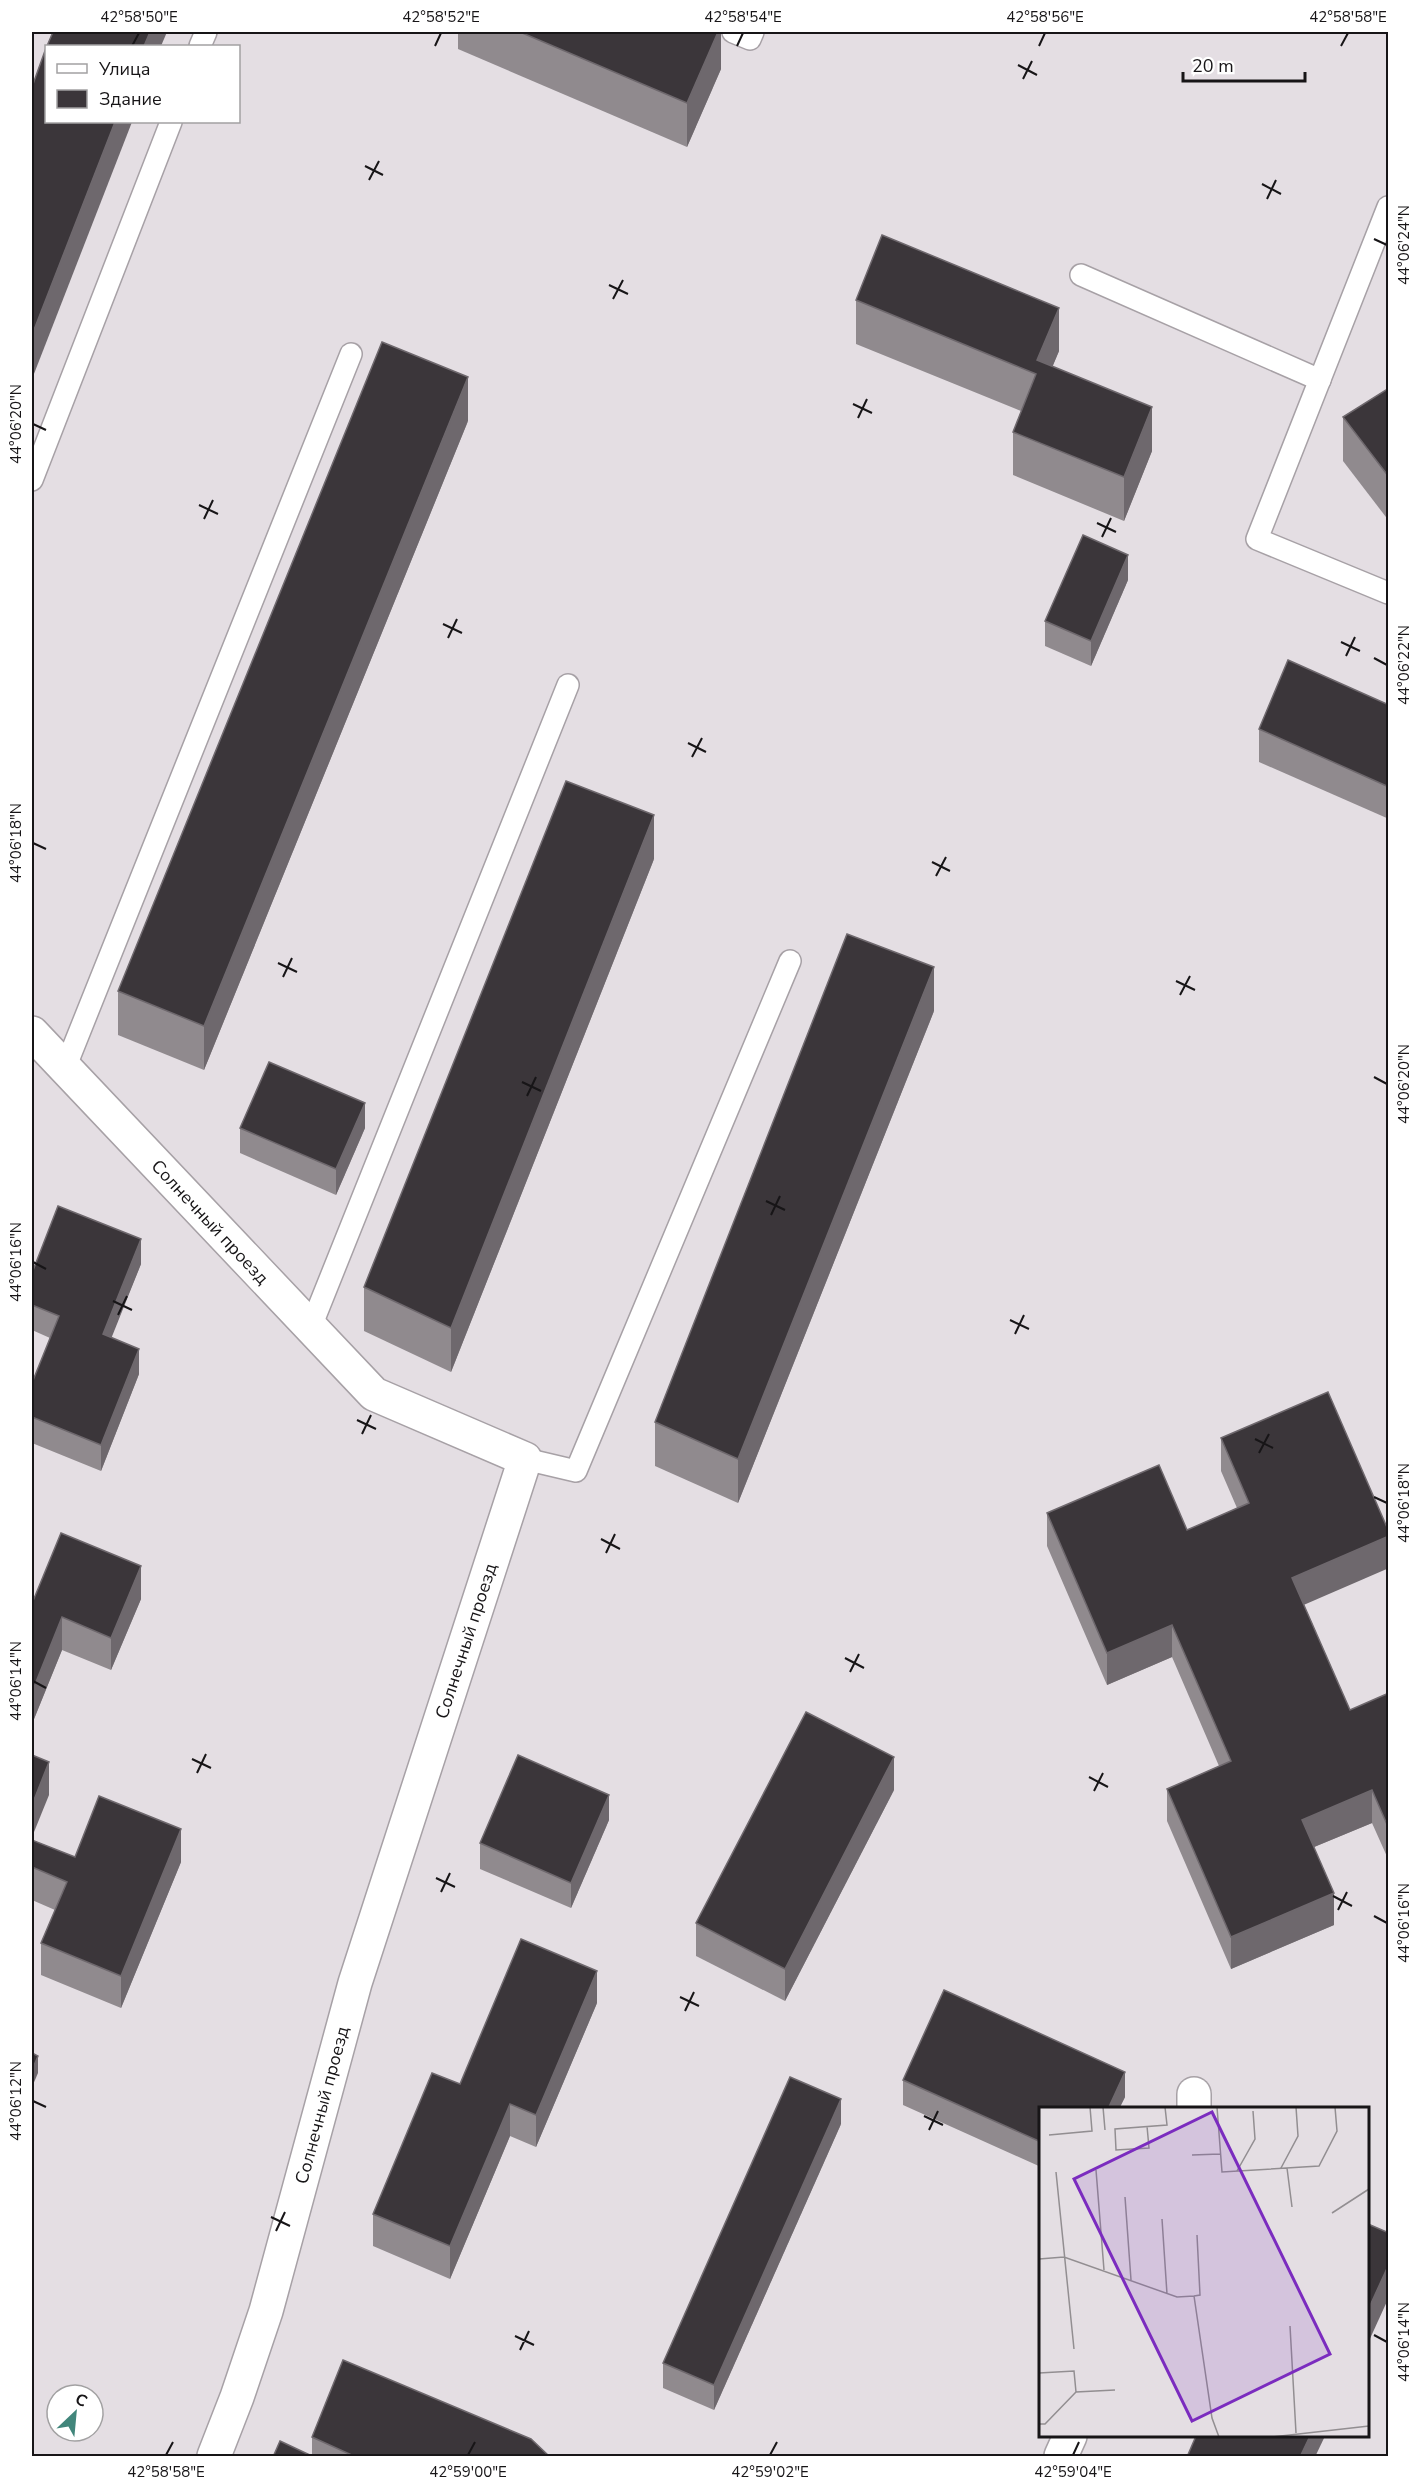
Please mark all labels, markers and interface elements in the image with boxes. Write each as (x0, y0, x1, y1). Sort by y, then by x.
text: 42°58'50"E (100, 7, 178, 27)
text: 42°58'52"E (402, 7, 480, 27)
text: 42°58'54"E (704, 7, 782, 27)
text: 42°58'56"E (1006, 7, 1084, 27)
text: 42°58'58"E (1309, 7, 1387, 27)
legend (45, 45, 240, 123)
scale bar (1183, 45, 1304, 83)
text: 20 m (1192, 54, 1234, 78)
text: Улица (98, 57, 150, 81)
text: Здание (99, 87, 162, 111)
text: 44°06'24"N (1394, 205, 1414, 285)
text: 44°06'20"N (6, 384, 26, 464)
text: 44°06'22"N (1394, 625, 1414, 705)
text: 44°06'18"N (6, 803, 26, 883)
text: 44°06'20"N (1394, 1044, 1414, 1124)
street label: Солнечный проезд (146, 1154, 274, 1290)
text: 44°06'16"N (6, 1222, 26, 1302)
text: 44°06'18"N (1394, 1463, 1414, 1543)
street label: Солнечный проезд (430, 1560, 503, 1722)
text: 44°06'14"N (6, 1641, 26, 1721)
text: 44°06'16"N (1394, 1883, 1414, 1963)
street label: Солнечный проезд (289, 2023, 355, 2186)
text: 44°06'12"N (6, 2061, 26, 2141)
inset map (1039, 2107, 1369, 2437)
text: 44°06'14"N (1394, 2302, 1414, 2382)
north arrow (45, 2383, 105, 2443)
text: С (71, 2388, 91, 2413)
text: 42°58'58"E (127, 2462, 205, 2482)
text: 42°59'00"E (429, 2462, 507, 2482)
text: 42°59'02"E (731, 2462, 809, 2482)
text: 42°59'04"E (1034, 2462, 1112, 2482)

